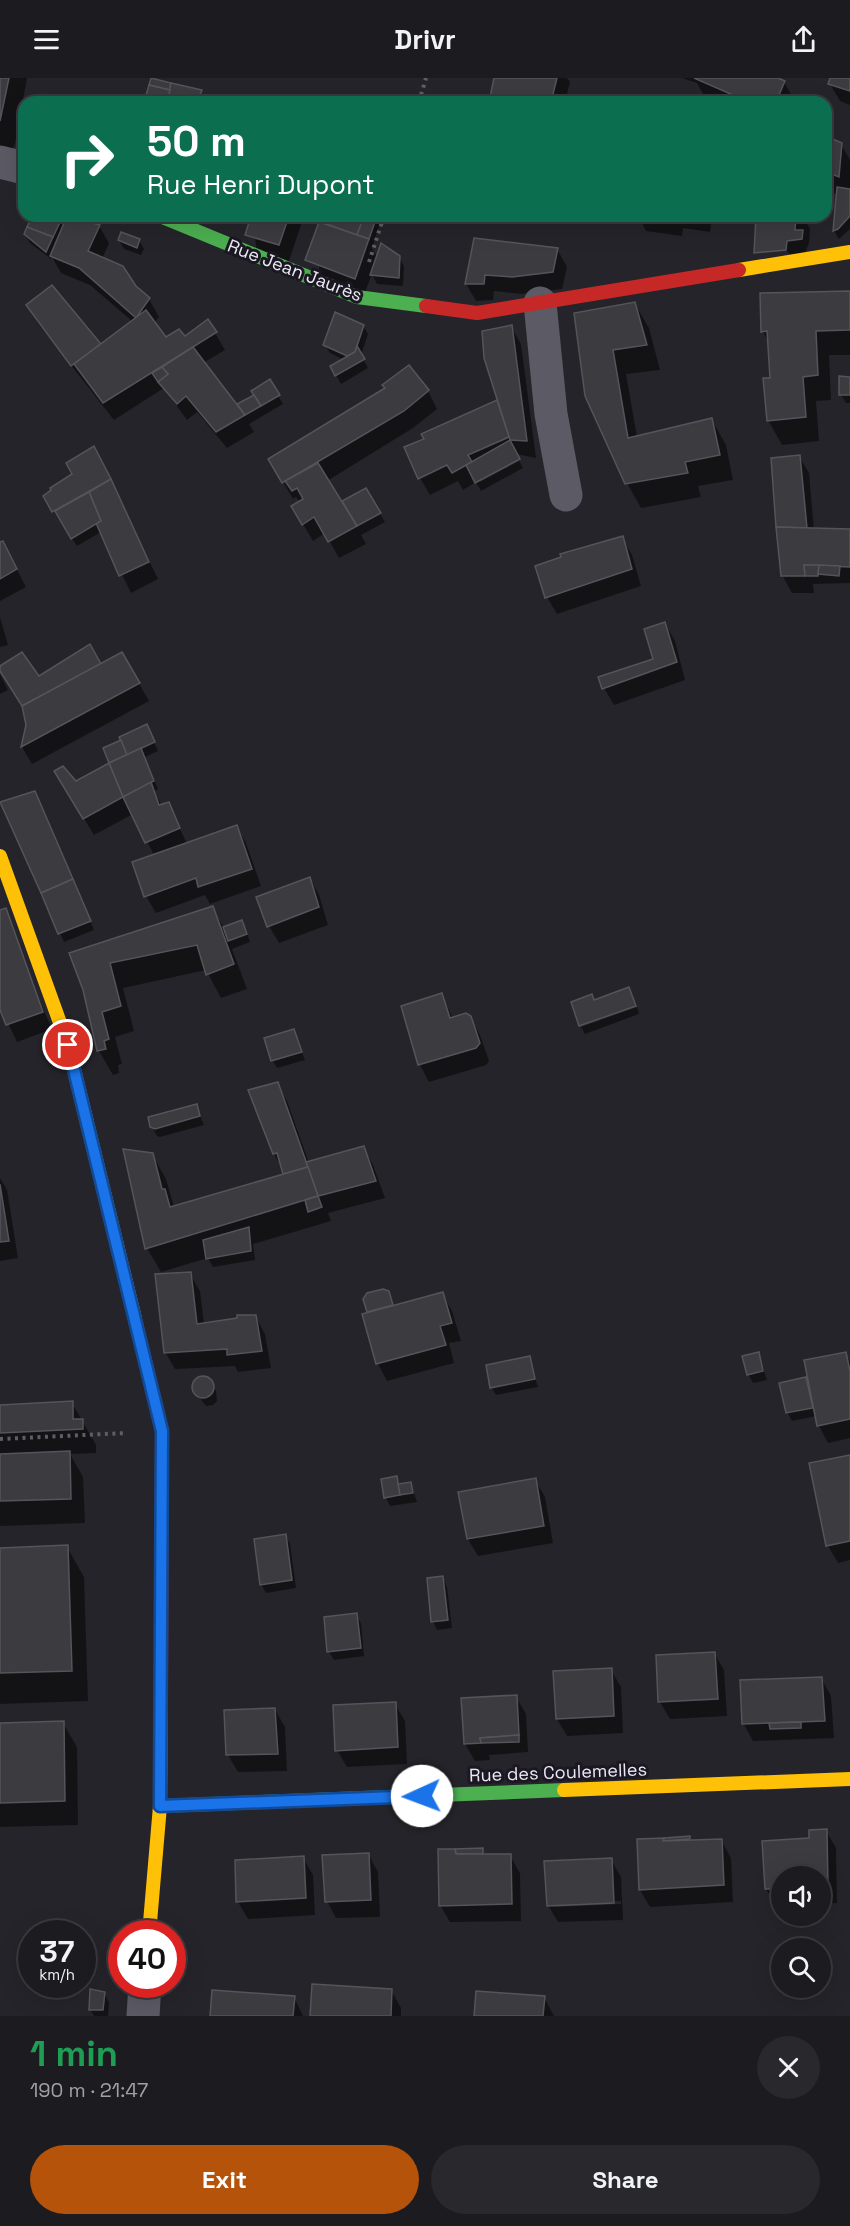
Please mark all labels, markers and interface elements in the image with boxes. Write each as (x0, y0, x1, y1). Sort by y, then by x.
text: Drivr (394, 22, 456, 57)
icon: menu (30, 23, 63, 56)
icon: share (787, 23, 820, 56)
text: 50 m (147, 115, 246, 168)
icon: right (48, 120, 126, 198)
text: Rue Henri Dupont (147, 167, 375, 202)
street label: Rue Jean Jaurès (224, 234, 366, 306)
pin (42, 1019, 93, 1070)
icon: arrive (51, 1028, 84, 1061)
street label: Rue des Coulemelles (469, 1757, 647, 1787)
position arrow (390, 1764, 454, 1828)
map controls (771, 1866, 831, 1998)
button: sound (771, 1866, 831, 1926)
speed limit sign: 40 (108, 1920, 186, 1998)
text: 37 (40, 1932, 74, 1971)
button: search (771, 1938, 831, 1998)
text: km/h (39, 1965, 75, 1984)
text: 1 min (30, 2031, 118, 2077)
button: close (757, 2036, 820, 2099)
text: 190 m · 21:47 (30, 2077, 148, 2103)
button: Exit (30, 2145, 419, 2214)
button: Share (431, 2145, 820, 2214)

